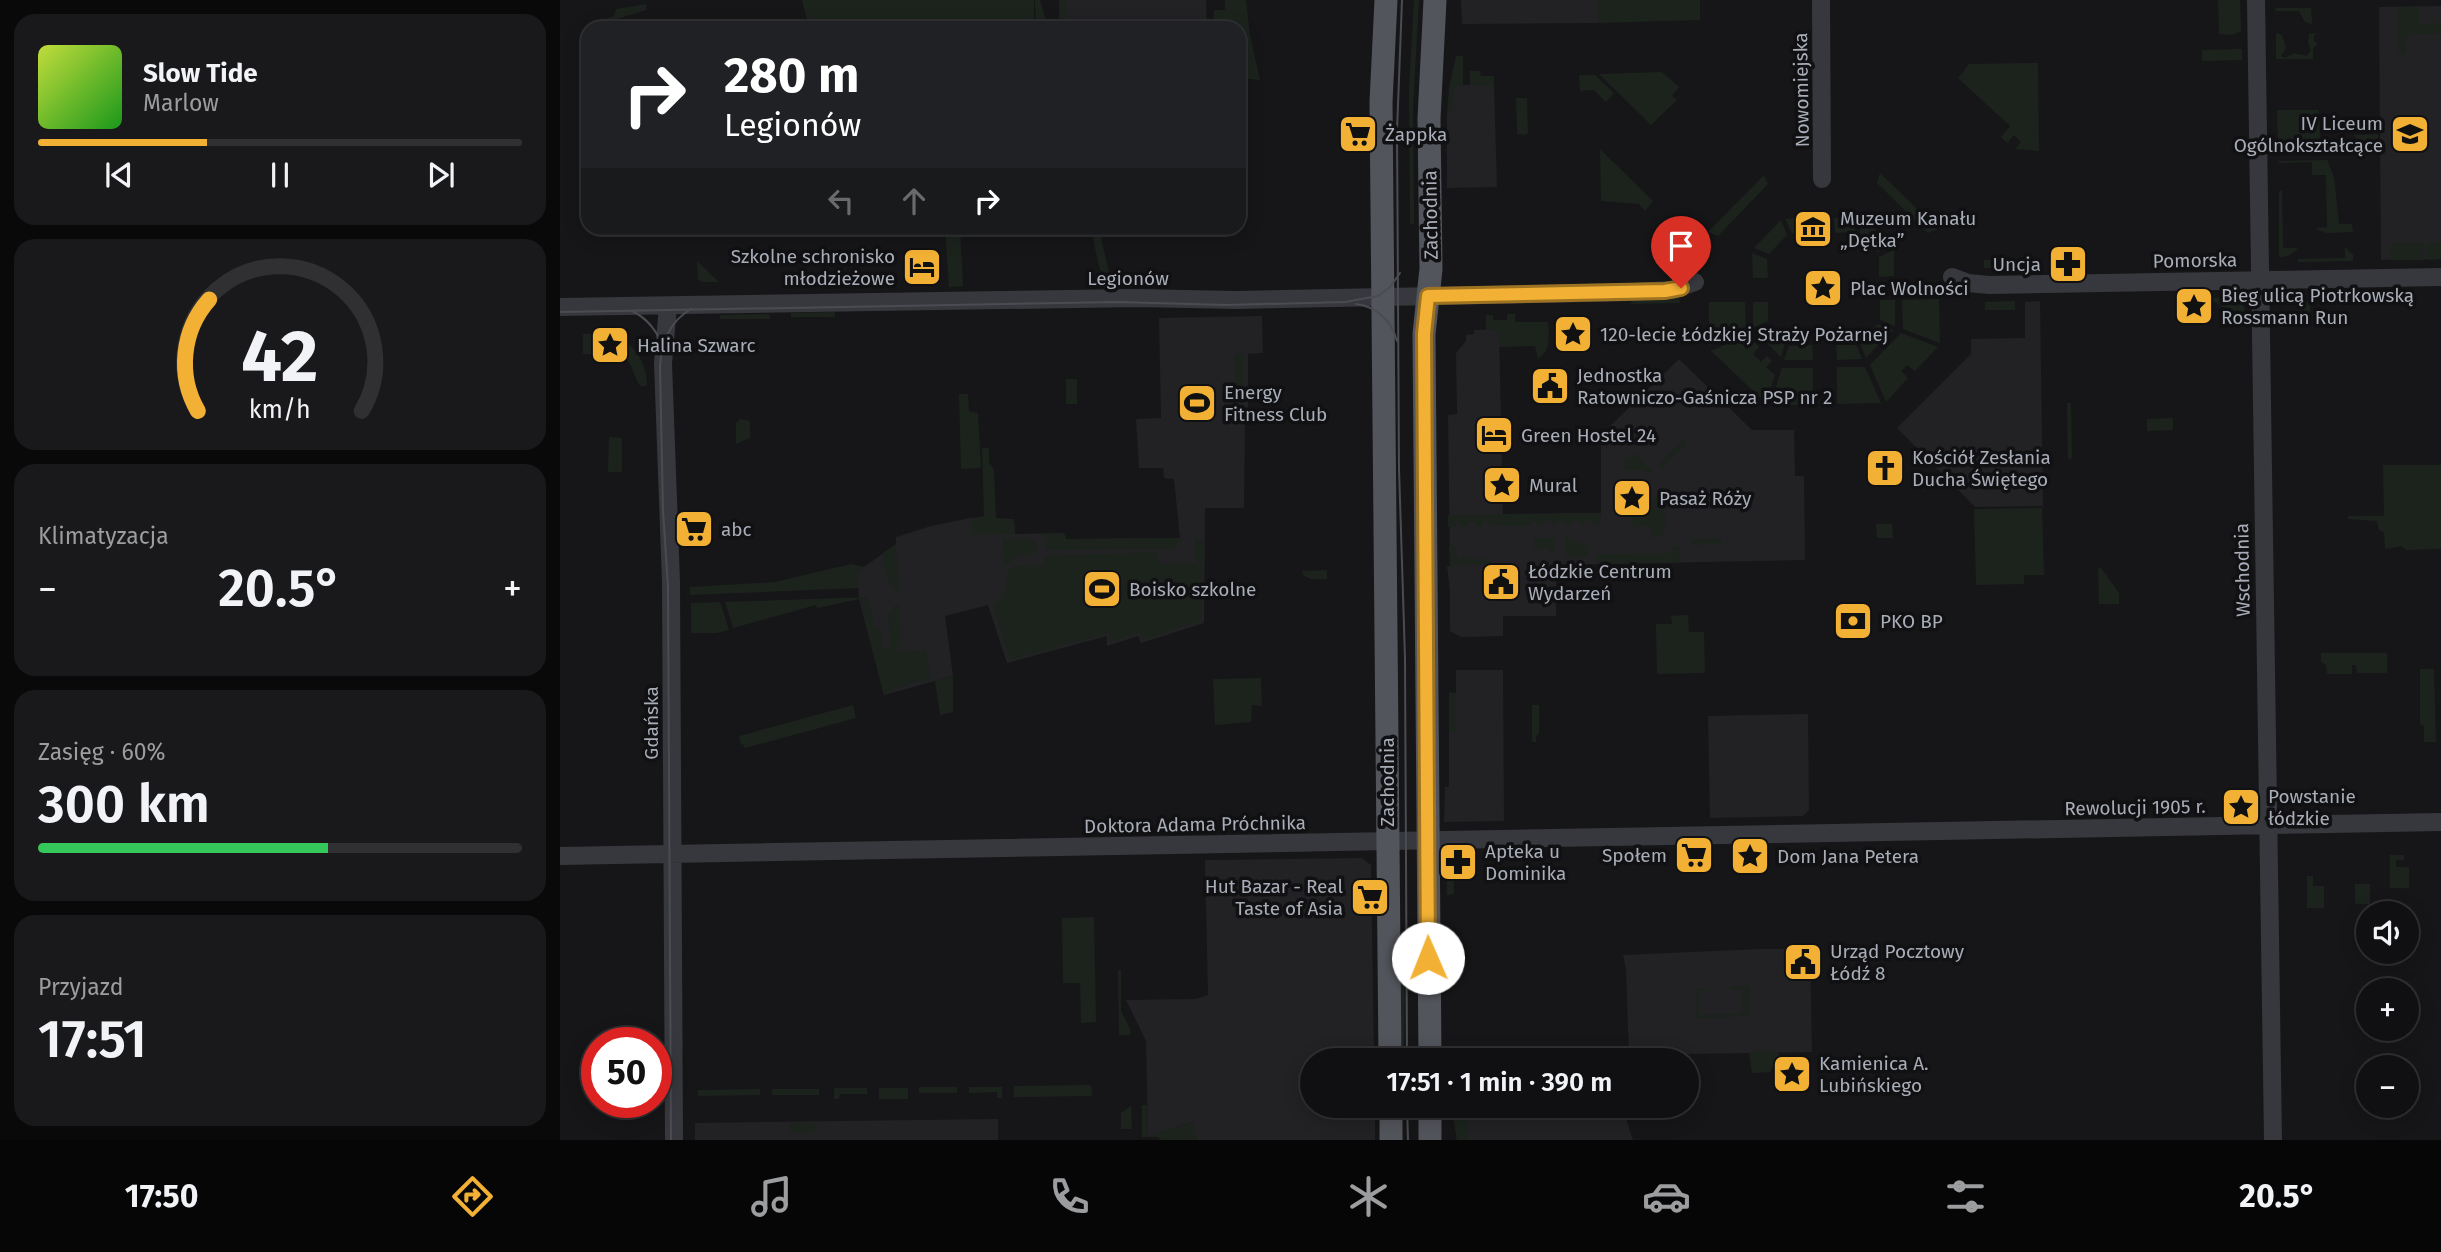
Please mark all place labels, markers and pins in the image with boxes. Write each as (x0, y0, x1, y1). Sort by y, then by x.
place label: IV Liceum Ogólnokształcące (2234, 112, 2383, 157)
supermarket icon: Żappka (1337, 113, 1379, 155)
school or university icon: IV Liceum Ogólnokształcące (2389, 113, 2431, 155)
place label: Żappka (1385, 123, 1447, 146)
place label: Muzeum Kanału „Dętka” (1840, 207, 1976, 252)
museum icon: Muzeum Kanału „Dętka” (1792, 208, 1834, 250)
pin (1651, 216, 1711, 288)
pharmacy icon: Uncja (2047, 243, 2089, 285)
place label: Szkolne schronisko młodzieżowe (731, 245, 895, 290)
hotel icon: Szkolne schronisko młodzieżowe (901, 246, 943, 288)
place label: Uncja (1993, 253, 2041, 276)
place icon: Plac Wolności (1802, 267, 1844, 309)
place label: Plac Wolności (1850, 277, 1968, 300)
place label: Bieg ulicą Piotrkowską Rossmann Run (2221, 284, 2414, 329)
place icon: Bieg ulicą Piotrkowską Rossmann Run (2173, 285, 2215, 327)
place icon: 120-lecie Łódzkiej Straży Pożarnej (1552, 313, 1594, 355)
place label: 120-lecie Łódzkiej Straży Pożarnej (1600, 323, 1888, 346)
place icon: Halina Szwarc (589, 324, 631, 366)
place label: Halina Szwarc (637, 334, 756, 357)
place label: Jednostka Ratowniczo-Gaśnicza PSP nr 2 (1577, 364, 1832, 409)
public building icon: Jednostka Ratowniczo-Gaśnicza PSP nr 2 (1529, 365, 1571, 407)
place label: Energy Fitness Club (1224, 381, 1327, 426)
sports icon: Energy Fitness Club (1176, 382, 1218, 424)
hotel icon: Green Hostel 24 (1473, 414, 1515, 456)
place label: Green Hostel 24 (1521, 424, 1656, 447)
place label: Kościół Zesłania Ducha Świętego (1912, 446, 2051, 491)
church icon: Kościół Zesłania Ducha Świętego (1864, 447, 1906, 489)
place icon: Mural (1481, 464, 1523, 506)
place label: Mural (1529, 474, 1578, 497)
place icon: Pasaż Róży (1611, 477, 1653, 519)
place label: Pasaż Róży (1659, 487, 1752, 510)
supermarket icon: abc (673, 508, 715, 550)
place label: abc (721, 518, 752, 541)
place label: Łódzkie Centrum Wydarzeń (1528, 560, 1672, 605)
public building icon: Łódzkie Centrum Wydarzeń (1480, 561, 1522, 603)
sports icon: Boisko szkolne (1081, 568, 1123, 610)
place label: Boisko szkolne (1129, 578, 1256, 601)
bank icon: PKO BP (1832, 600, 1874, 642)
place label: PKO BP (1880, 610, 1943, 633)
place label: Powstanie łódzkie (2268, 785, 2356, 830)
place icon: Powstanie łódzkie (2220, 786, 2262, 828)
supermarket icon: Społem (1673, 834, 1715, 876)
place icon: Dom Jana Petera (1729, 835, 1771, 877)
place label: Apteka u Dominika (1485, 840, 1566, 885)
pharmacy icon: Apteka u Dominika (1437, 841, 1479, 883)
place label: Społem (1602, 844, 1667, 867)
place label: Dom Jana Petera (1777, 845, 1919, 868)
place label: Hut Bazar - Real Taste of Asia (1205, 875, 1343, 920)
supermarket icon: Hut Bazar - Real Taste of Asia (1349, 876, 1391, 918)
place label: Urząd Pocztowy Łódź 8 (1830, 940, 1965, 985)
public building icon: Urząd Pocztowy Łódź 8 (1782, 941, 1824, 983)
place label: Kamienica A. Lubińskiego (1819, 1052, 1929, 1097)
place icon: Kamienica A. Lubińskiego (1771, 1053, 1813, 1095)

